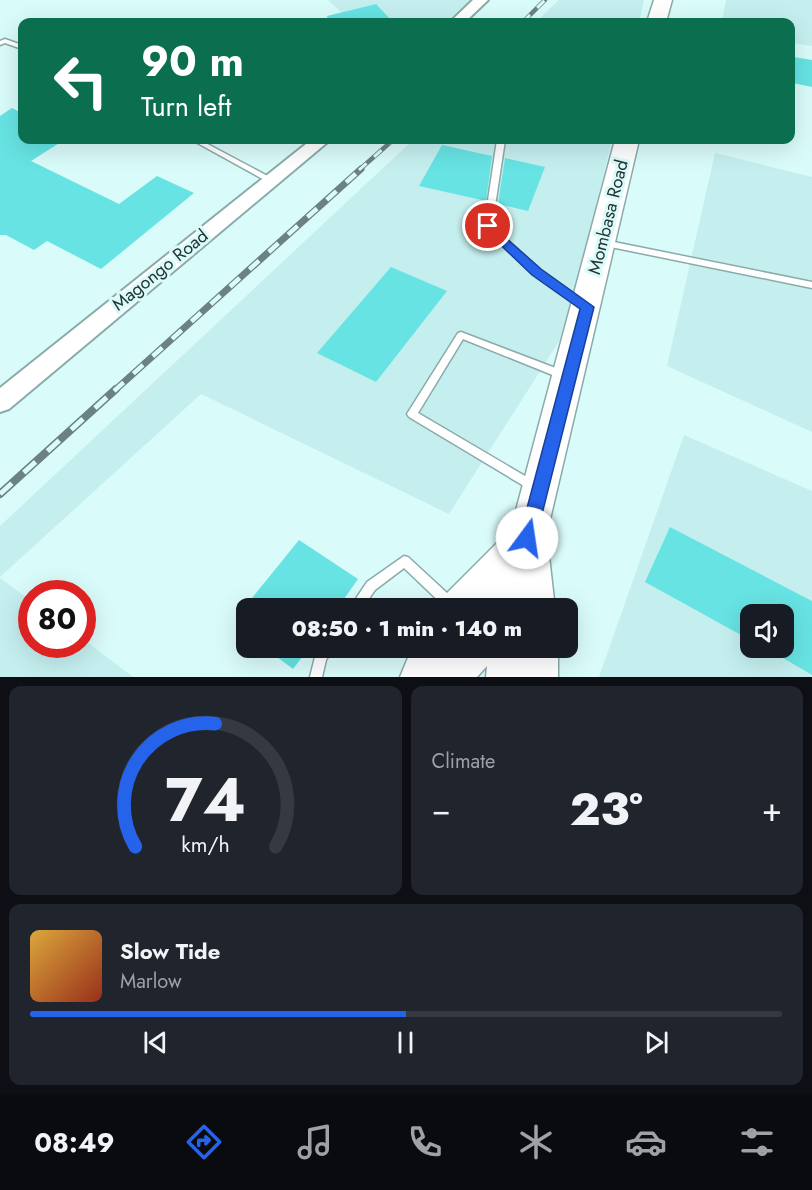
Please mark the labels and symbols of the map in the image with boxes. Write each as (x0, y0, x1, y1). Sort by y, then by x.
street label: Mombasa Road (581, 157, 635, 277)
pin (462, 200, 513, 251)
street label: Magongo Road (106, 223, 214, 317)
position arrow (495, 506, 559, 570)
speed limit sign: 80 (18, 580, 96, 658)

